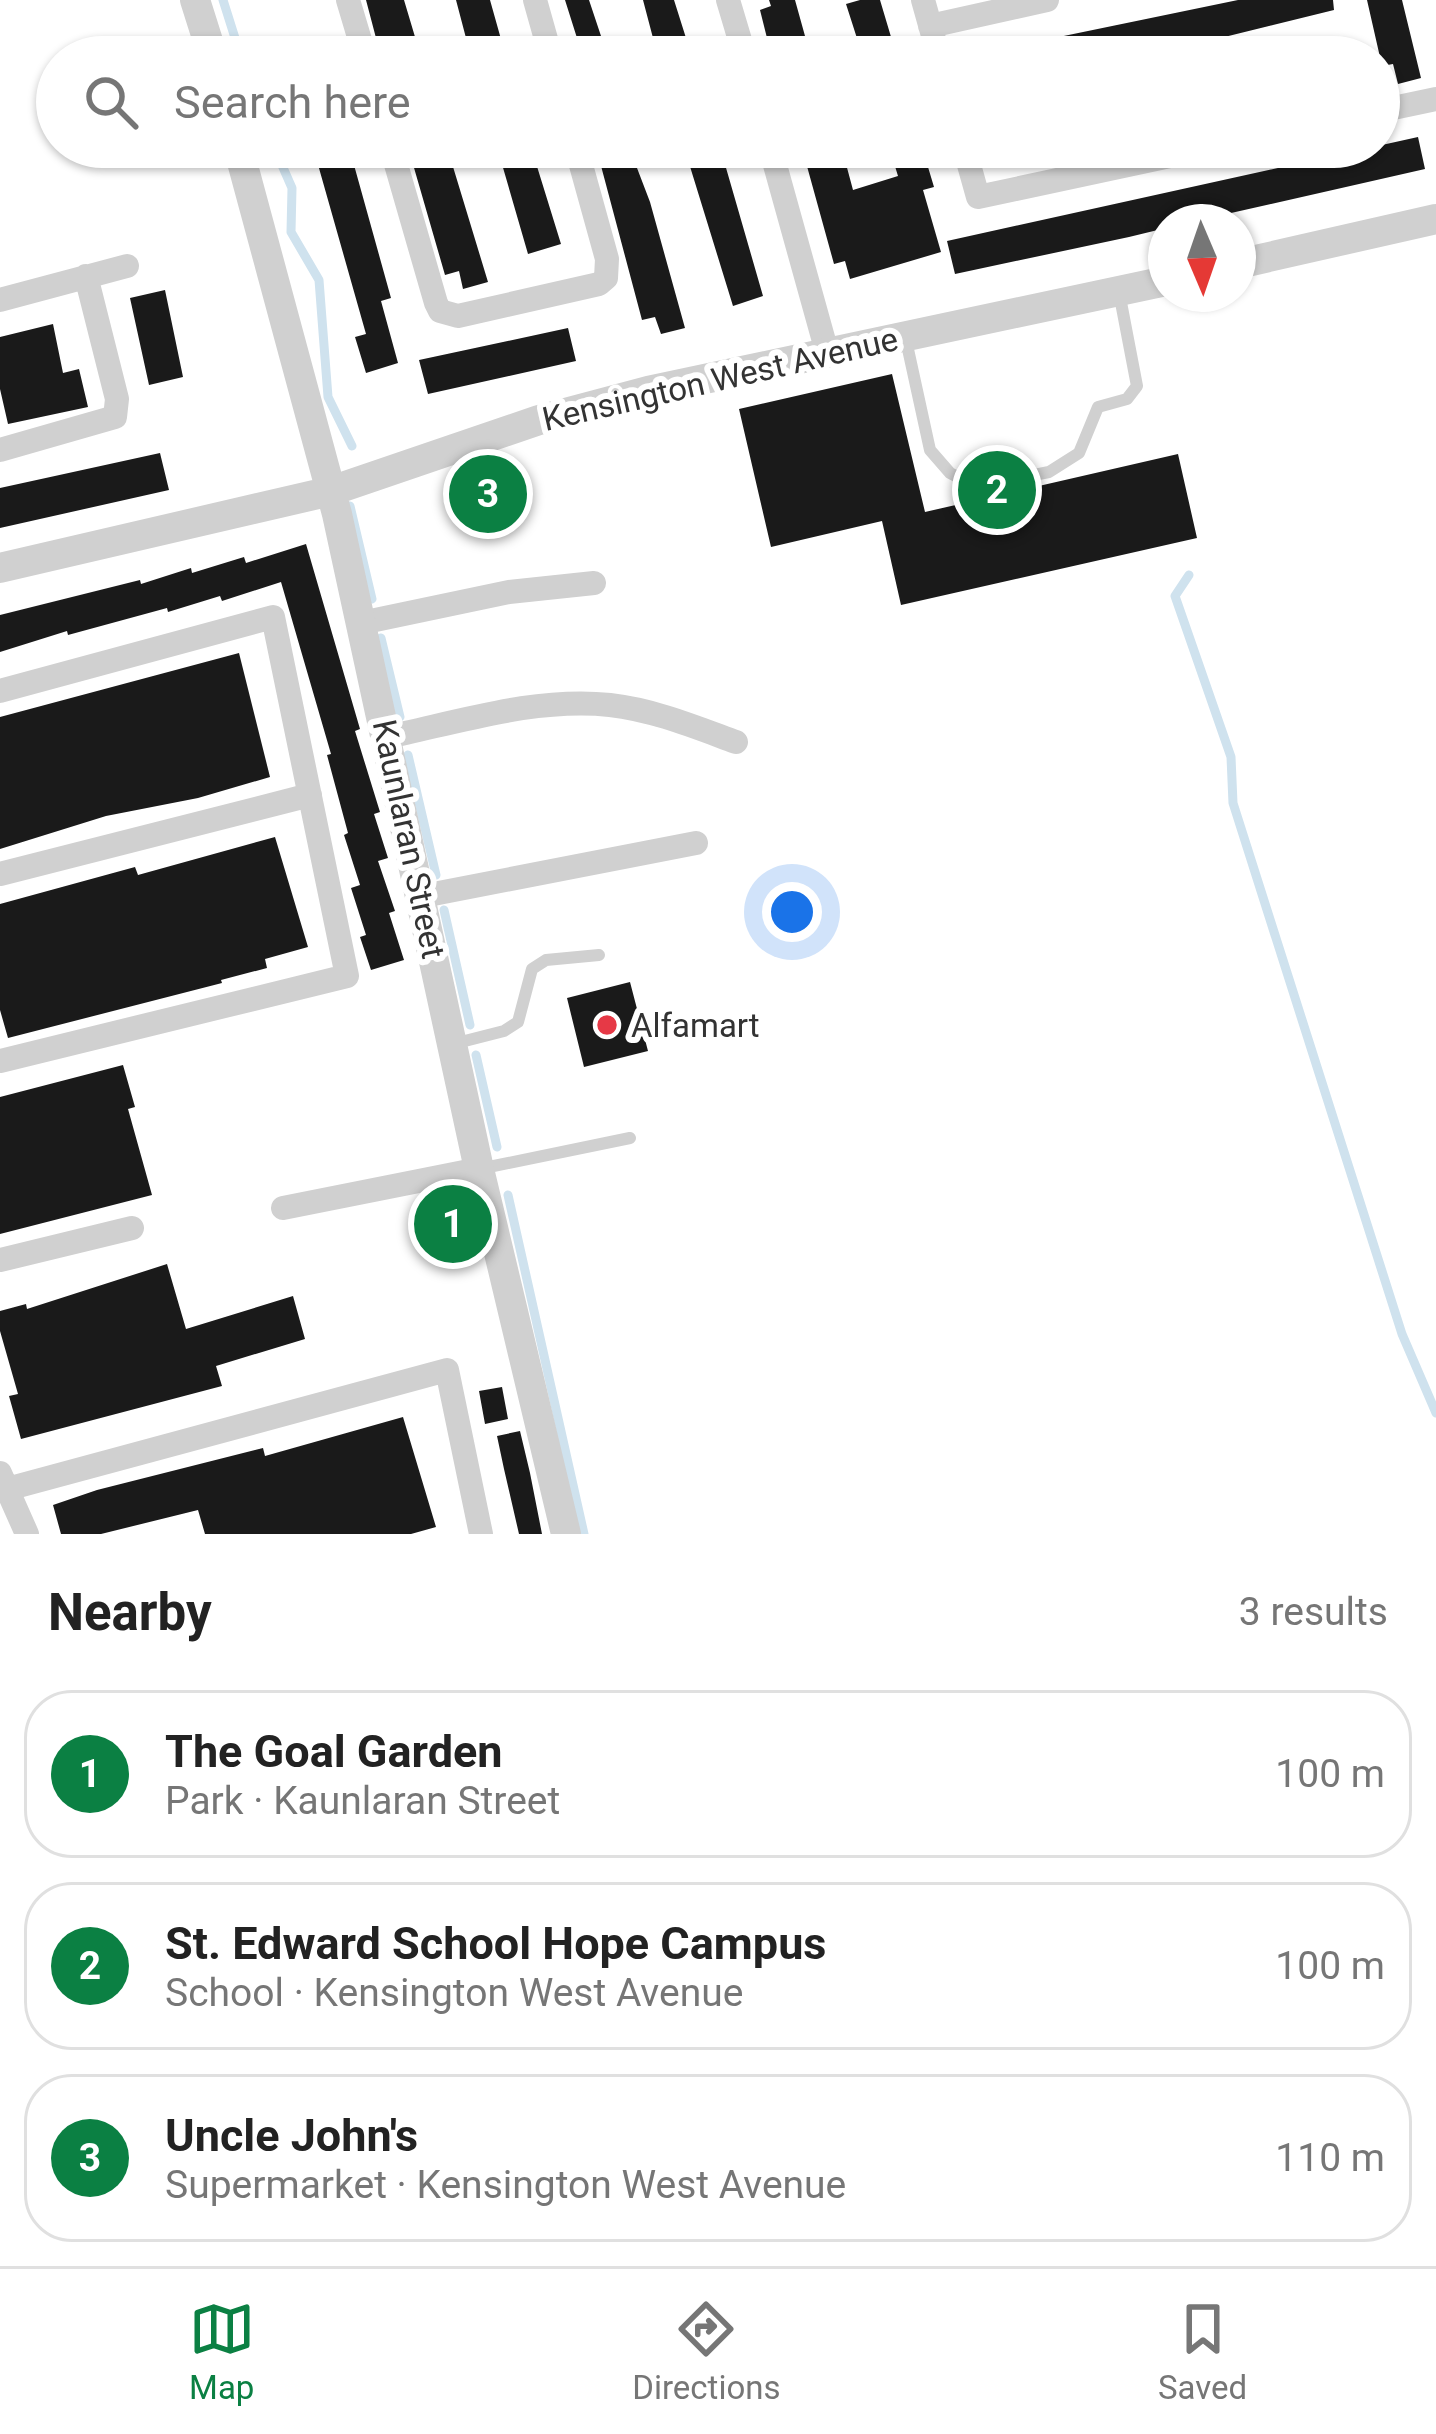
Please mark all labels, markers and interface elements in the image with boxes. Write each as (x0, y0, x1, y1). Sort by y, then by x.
search box (36, 36, 1400, 168)
icon: search (78, 69, 144, 135)
text: Search here (174, 76, 411, 129)
north arrow (1148, 204, 1256, 312)
street label: Kensington West Avenue (538, 319, 902, 439)
pin: 2 (958, 445, 1036, 535)
pin: 3 (449, 449, 527, 539)
street label: Kaunlaran Street (365, 716, 453, 962)
your location (762, 882, 822, 942)
place label: Alfamart (631, 1006, 760, 1045)
marker: Alfamart (594, 1012, 620, 1038)
pin: 1 (414, 1179, 492, 1269)
text: Nearby (48, 1583, 212, 1642)
text: 3 results (1239, 1589, 1388, 1635)
text: The Goal Garden (165, 1725, 503, 1778)
text: 1 (79, 1751, 101, 1797)
text: 100 m (1275, 1751, 1385, 1797)
text: Park · Kaunlaran Street (165, 1778, 560, 1824)
text: St. Edward School Hope Campus (165, 1917, 826, 1970)
text: 2 (79, 1943, 101, 1989)
text: 100 m (1275, 1943, 1385, 1989)
text: School · Kensington West Avenue (165, 1970, 743, 2016)
text: Uncle John's (165, 2109, 418, 2162)
text: 3 (79, 2135, 101, 2181)
text: 110 m (1275, 2135, 1385, 2181)
text: Supermarket · Kensington West Avenue (165, 2162, 846, 2208)
tab: Map (189, 2296, 255, 2407)
tab: Directions (632, 2296, 781, 2407)
tab: Saved (1158, 2296, 1247, 2407)

